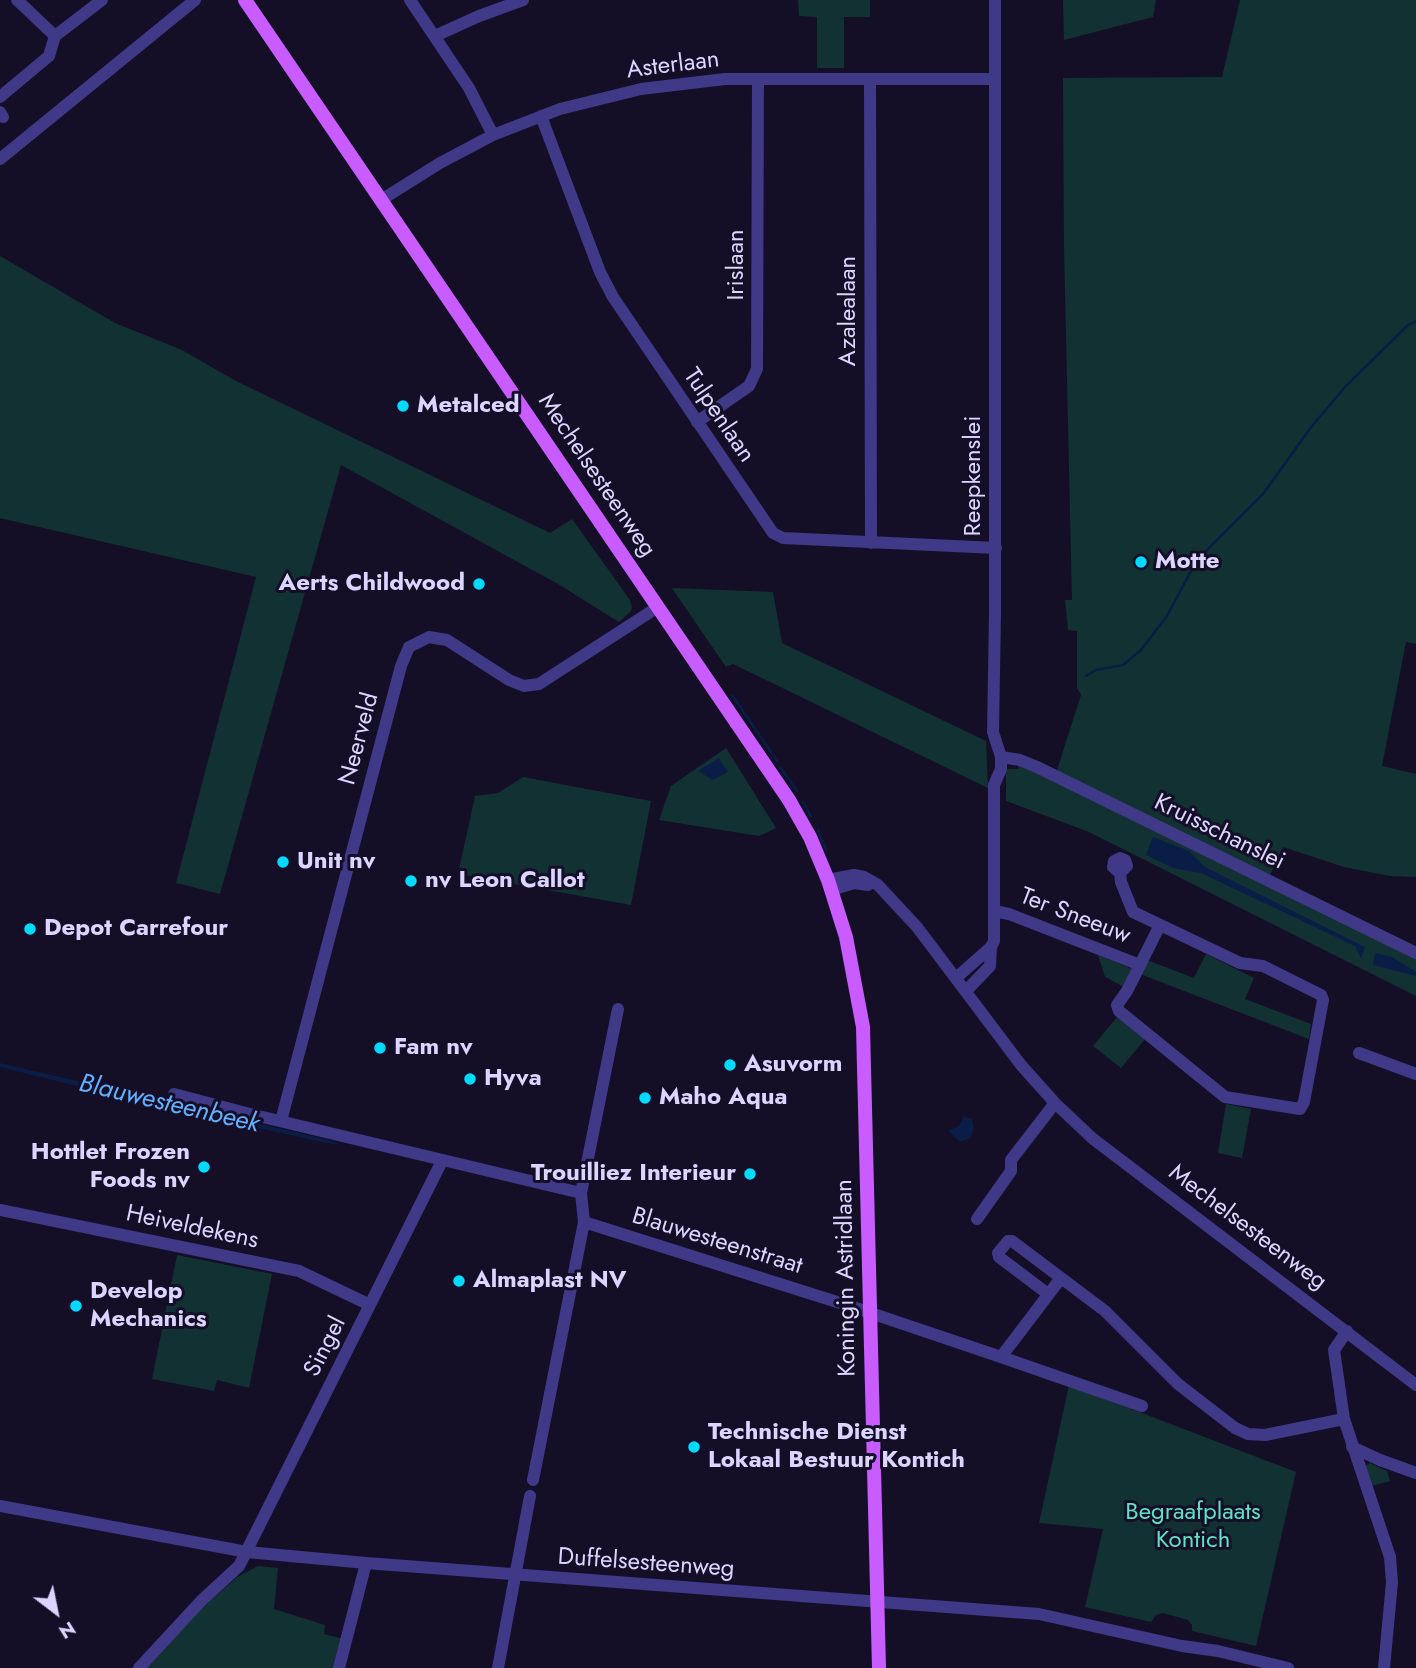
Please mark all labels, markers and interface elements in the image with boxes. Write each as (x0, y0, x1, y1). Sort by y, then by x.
street label: Asterlaan (625, 46, 721, 86)
street label: Irislaan (723, 229, 751, 301)
street label: Azalealaan (835, 256, 863, 366)
street label: Tulpenlaan (676, 364, 760, 468)
street label: Mechelsesteenweg (531, 389, 661, 563)
place label: Metalced (417, 392, 520, 420)
marker: Metalced (395, 398, 411, 414)
street label: Reepkenslei (960, 416, 988, 536)
place label: Motte (1155, 548, 1220, 576)
marker: Motte (1133, 554, 1149, 570)
place label: Aerts Childwood (279, 570, 465, 598)
marker: Aerts Childwood (471, 576, 487, 592)
street label: Neerveld (334, 690, 386, 788)
street label: Kruisschanslei (1149, 789, 1289, 877)
place label: Unit nv (297, 848, 375, 876)
marker: Unit nv (275, 854, 291, 870)
place label: nv Leon Callot (425, 867, 585, 895)
marker: nv Leon Callot (403, 873, 419, 889)
street label: Ter Sneeuw (1016, 883, 1134, 951)
place label: Depot Carrefour (44, 915, 228, 943)
marker: Depot Carrefour (22, 921, 38, 937)
place label: Fam nv (394, 1034, 473, 1062)
marker: Fam nv (372, 1040, 388, 1056)
place label: Asuvorm (744, 1051, 842, 1079)
marker: Asuvorm (722, 1057, 738, 1073)
place label: Hyva (484, 1065, 542, 1093)
water label: Blauwesteenbeek (76, 1069, 262, 1141)
marker: Hyva (462, 1071, 478, 1087)
place label: Maho Aqua (659, 1084, 788, 1112)
marker: Maho Aqua (637, 1090, 653, 1106)
place label: Hottlet Frozen Foods nv (31, 1139, 190, 1195)
marker: Hottlet Frozen Foods nv (196, 1159, 212, 1175)
street label: Mechelsesteenweg (1162, 1159, 1332, 1297)
place label: Trouilliez Interieur (531, 1160, 736, 1188)
marker: Trouilliez Interieur (742, 1166, 758, 1182)
street label: Koningin Astridlaan (831, 1179, 863, 1377)
street label: Heiveldekens (123, 1200, 261, 1256)
street label: Blauwesteenstraat (628, 1202, 806, 1282)
place label: Almaplast NV (473, 1267, 626, 1295)
marker: Almaplast NV (451, 1273, 467, 1289)
place label: Develop Mechanics (90, 1278, 207, 1334)
marker: Develop Mechanics (68, 1298, 84, 1314)
street label: Singel (299, 1312, 353, 1382)
place label: Technische Dienst Lokaal Bestuur Kontich (708, 1419, 965, 1475)
marker: Technische Dienst Lokaal Bestuur Kontich (686, 1439, 702, 1455)
park label: Begraafplaats Kontich (1125, 1499, 1261, 1555)
street label: Duffelsesteenweg (557, 1543, 735, 1585)
north arrow (21, 1577, 91, 1647)
text: N (54, 1615, 81, 1646)

